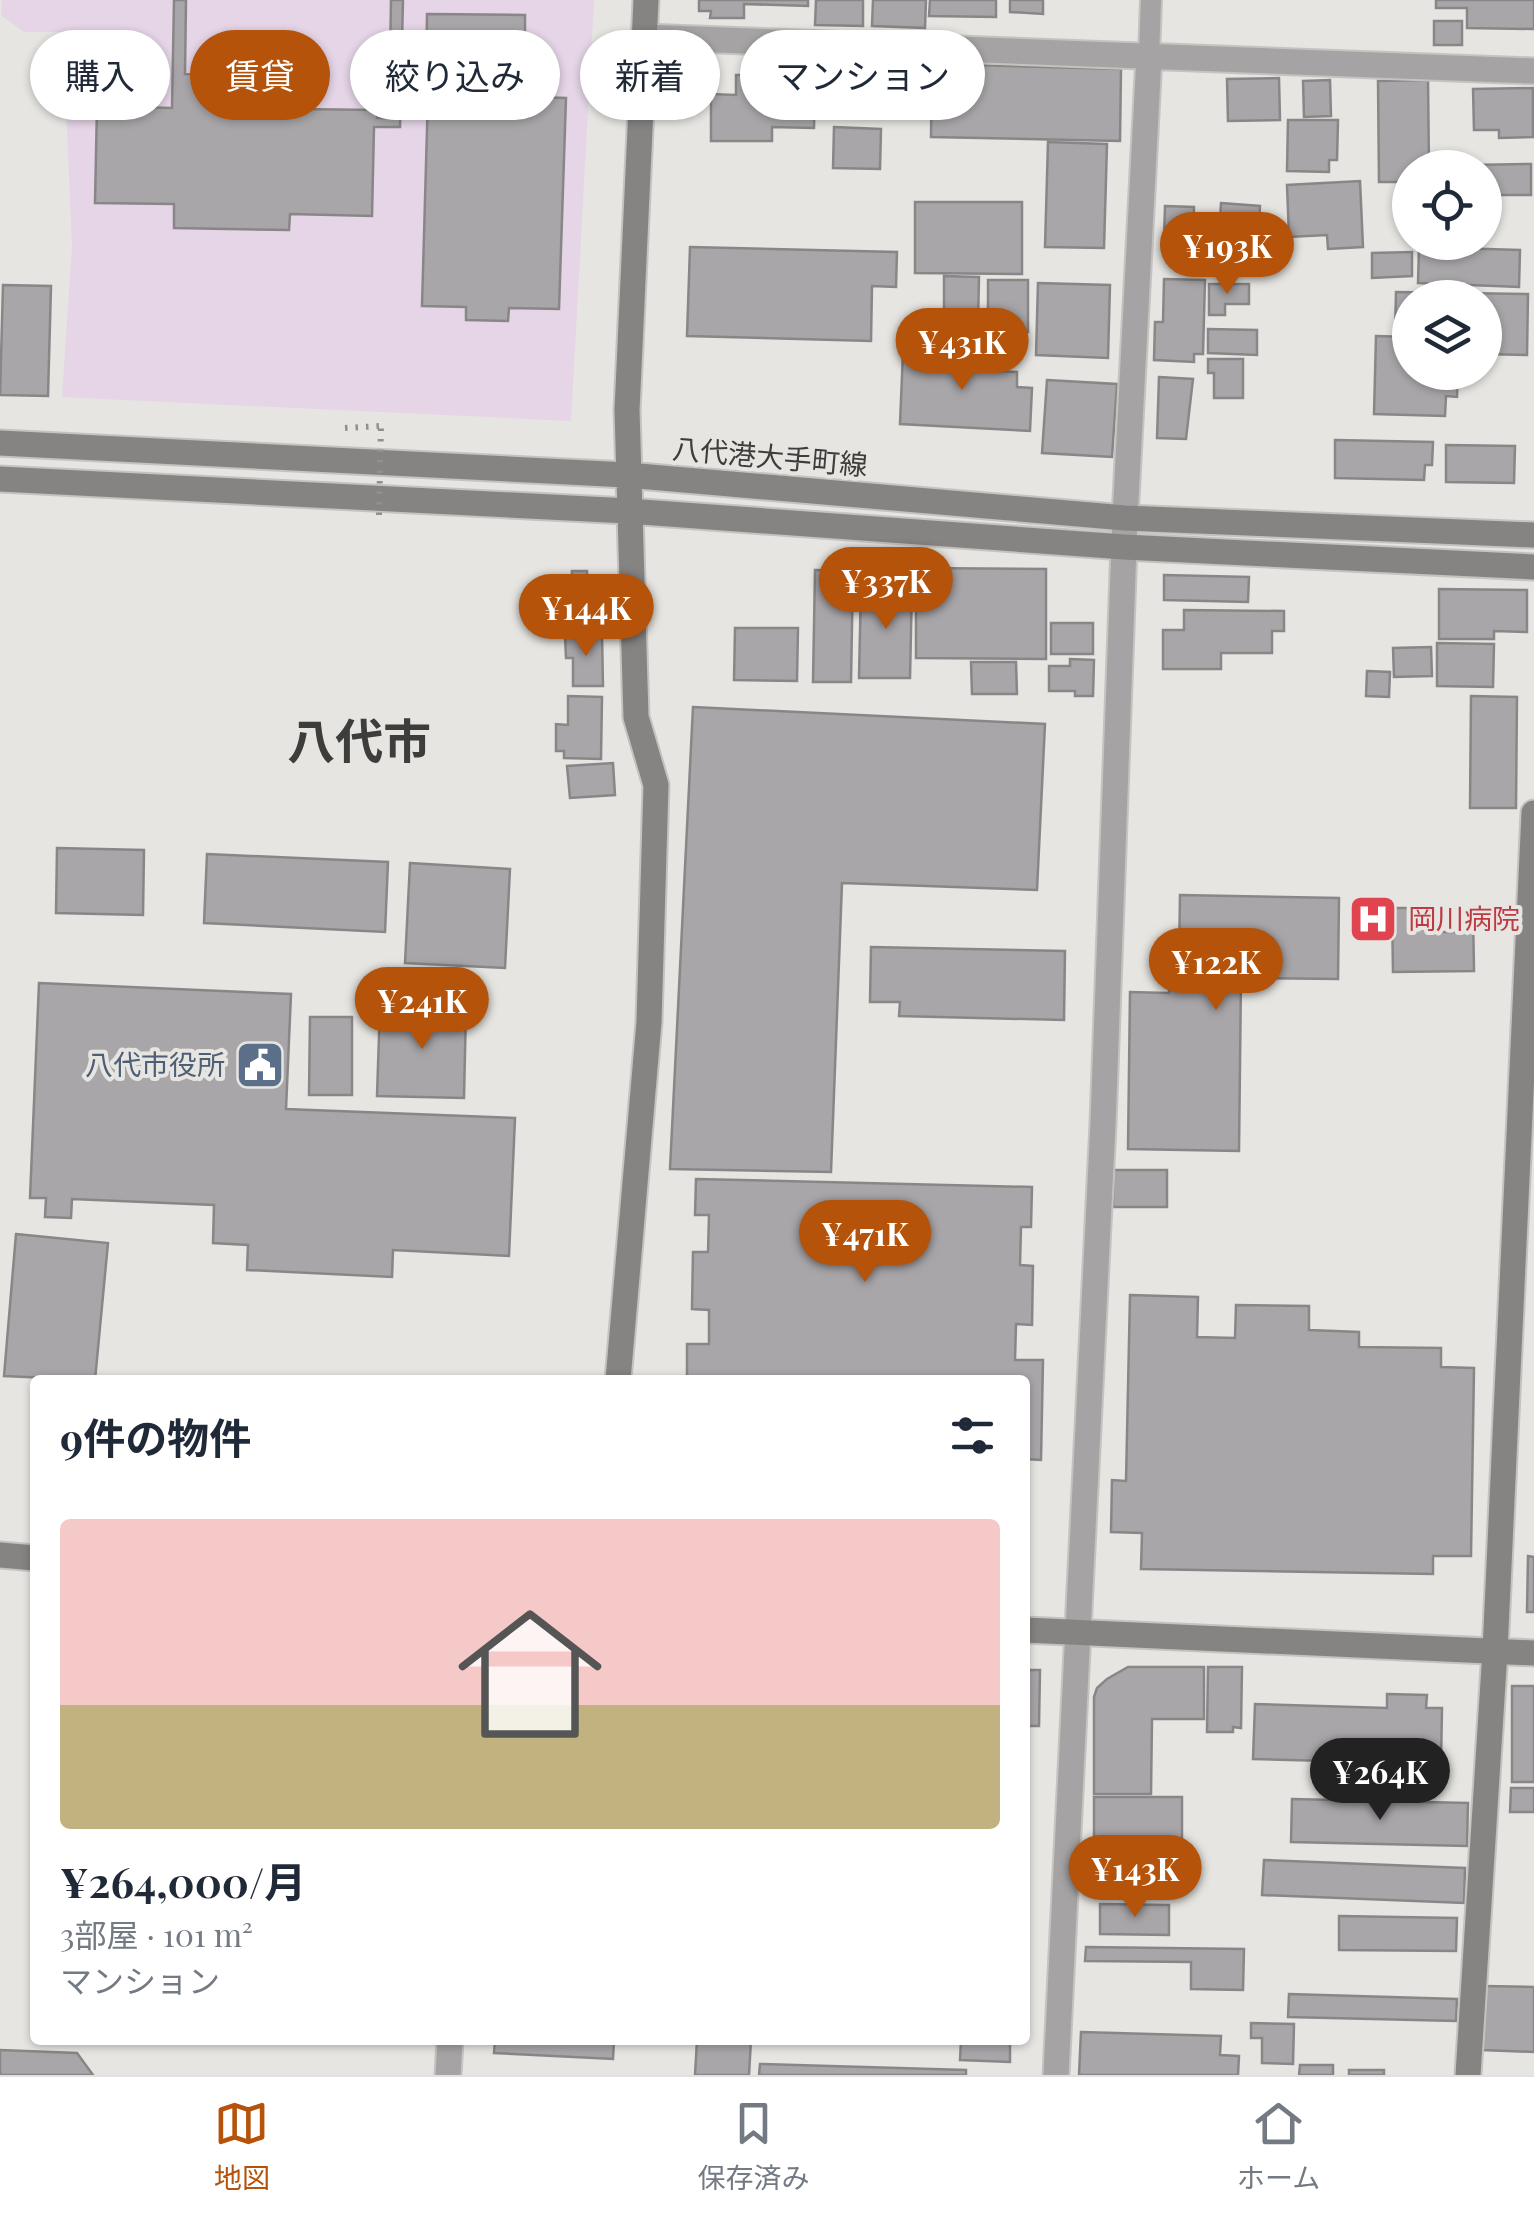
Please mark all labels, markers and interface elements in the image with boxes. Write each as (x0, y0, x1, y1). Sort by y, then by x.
chip: 購入 (30, 30, 170, 120)
chip: 賃貸 (190, 30, 330, 120)
chip: 絞り込み (350, 30, 560, 120)
chip: 新着 (580, 30, 720, 120)
chip: マンション (740, 30, 985, 120)
map controls (1392, 150, 1502, 390)
button: locate (1392, 150, 1502, 260)
pin: ¥193K (1157, 212, 1297, 297)
text: ¥193K (1182, 223, 1272, 266)
button: layers (1392, 280, 1502, 390)
pin: ¥431K (892, 308, 1032, 393)
text: ¥431K (918, 319, 1006, 362)
street label: 八代港大手町線 (671, 429, 869, 482)
pin: ¥337K (816, 547, 956, 632)
text: ¥337K (841, 558, 931, 601)
pin: ¥144K (516, 574, 656, 659)
text: ¥144K (541, 585, 631, 628)
district label: 八代市 (287, 707, 431, 771)
hospital icon: 岡川病院 (1347, 893, 1399, 945)
place label: 岡川病院 (1408, 899, 1520, 936)
pin: ¥122K (1146, 928, 1286, 1013)
text: ¥122K (1171, 939, 1261, 982)
pin: ¥241K (352, 967, 492, 1052)
text: ¥241K (377, 978, 467, 1021)
public building icon: 八代市役所 (234, 1039, 286, 1091)
place label: 八代市役所 (85, 1045, 225, 1082)
pin: ¥471K (795, 1200, 935, 1285)
text: ¥471K (821, 1211, 909, 1254)
icon: filters (945, 1408, 1000, 1463)
text: 9件の物件 (60, 1409, 251, 1465)
icon: home (440, 1584, 620, 1764)
pin: ¥264K (1310, 1738, 1450, 1823)
text: ¥264K (1332, 1749, 1428, 1792)
pin: ¥143K (1065, 1835, 1205, 1920)
text: ¥143K (1091, 1846, 1179, 1889)
text: ¥264,000/月 (60, 1853, 306, 1909)
text: 3部屋 · 101 m² (60, 1912, 253, 1955)
text: マンション (60, 1958, 220, 2001)
tab: 地図 (214, 2096, 270, 2196)
tab: 保存済み (697, 2096, 809, 2196)
tab: ホーム (1237, 2096, 1320, 2196)

